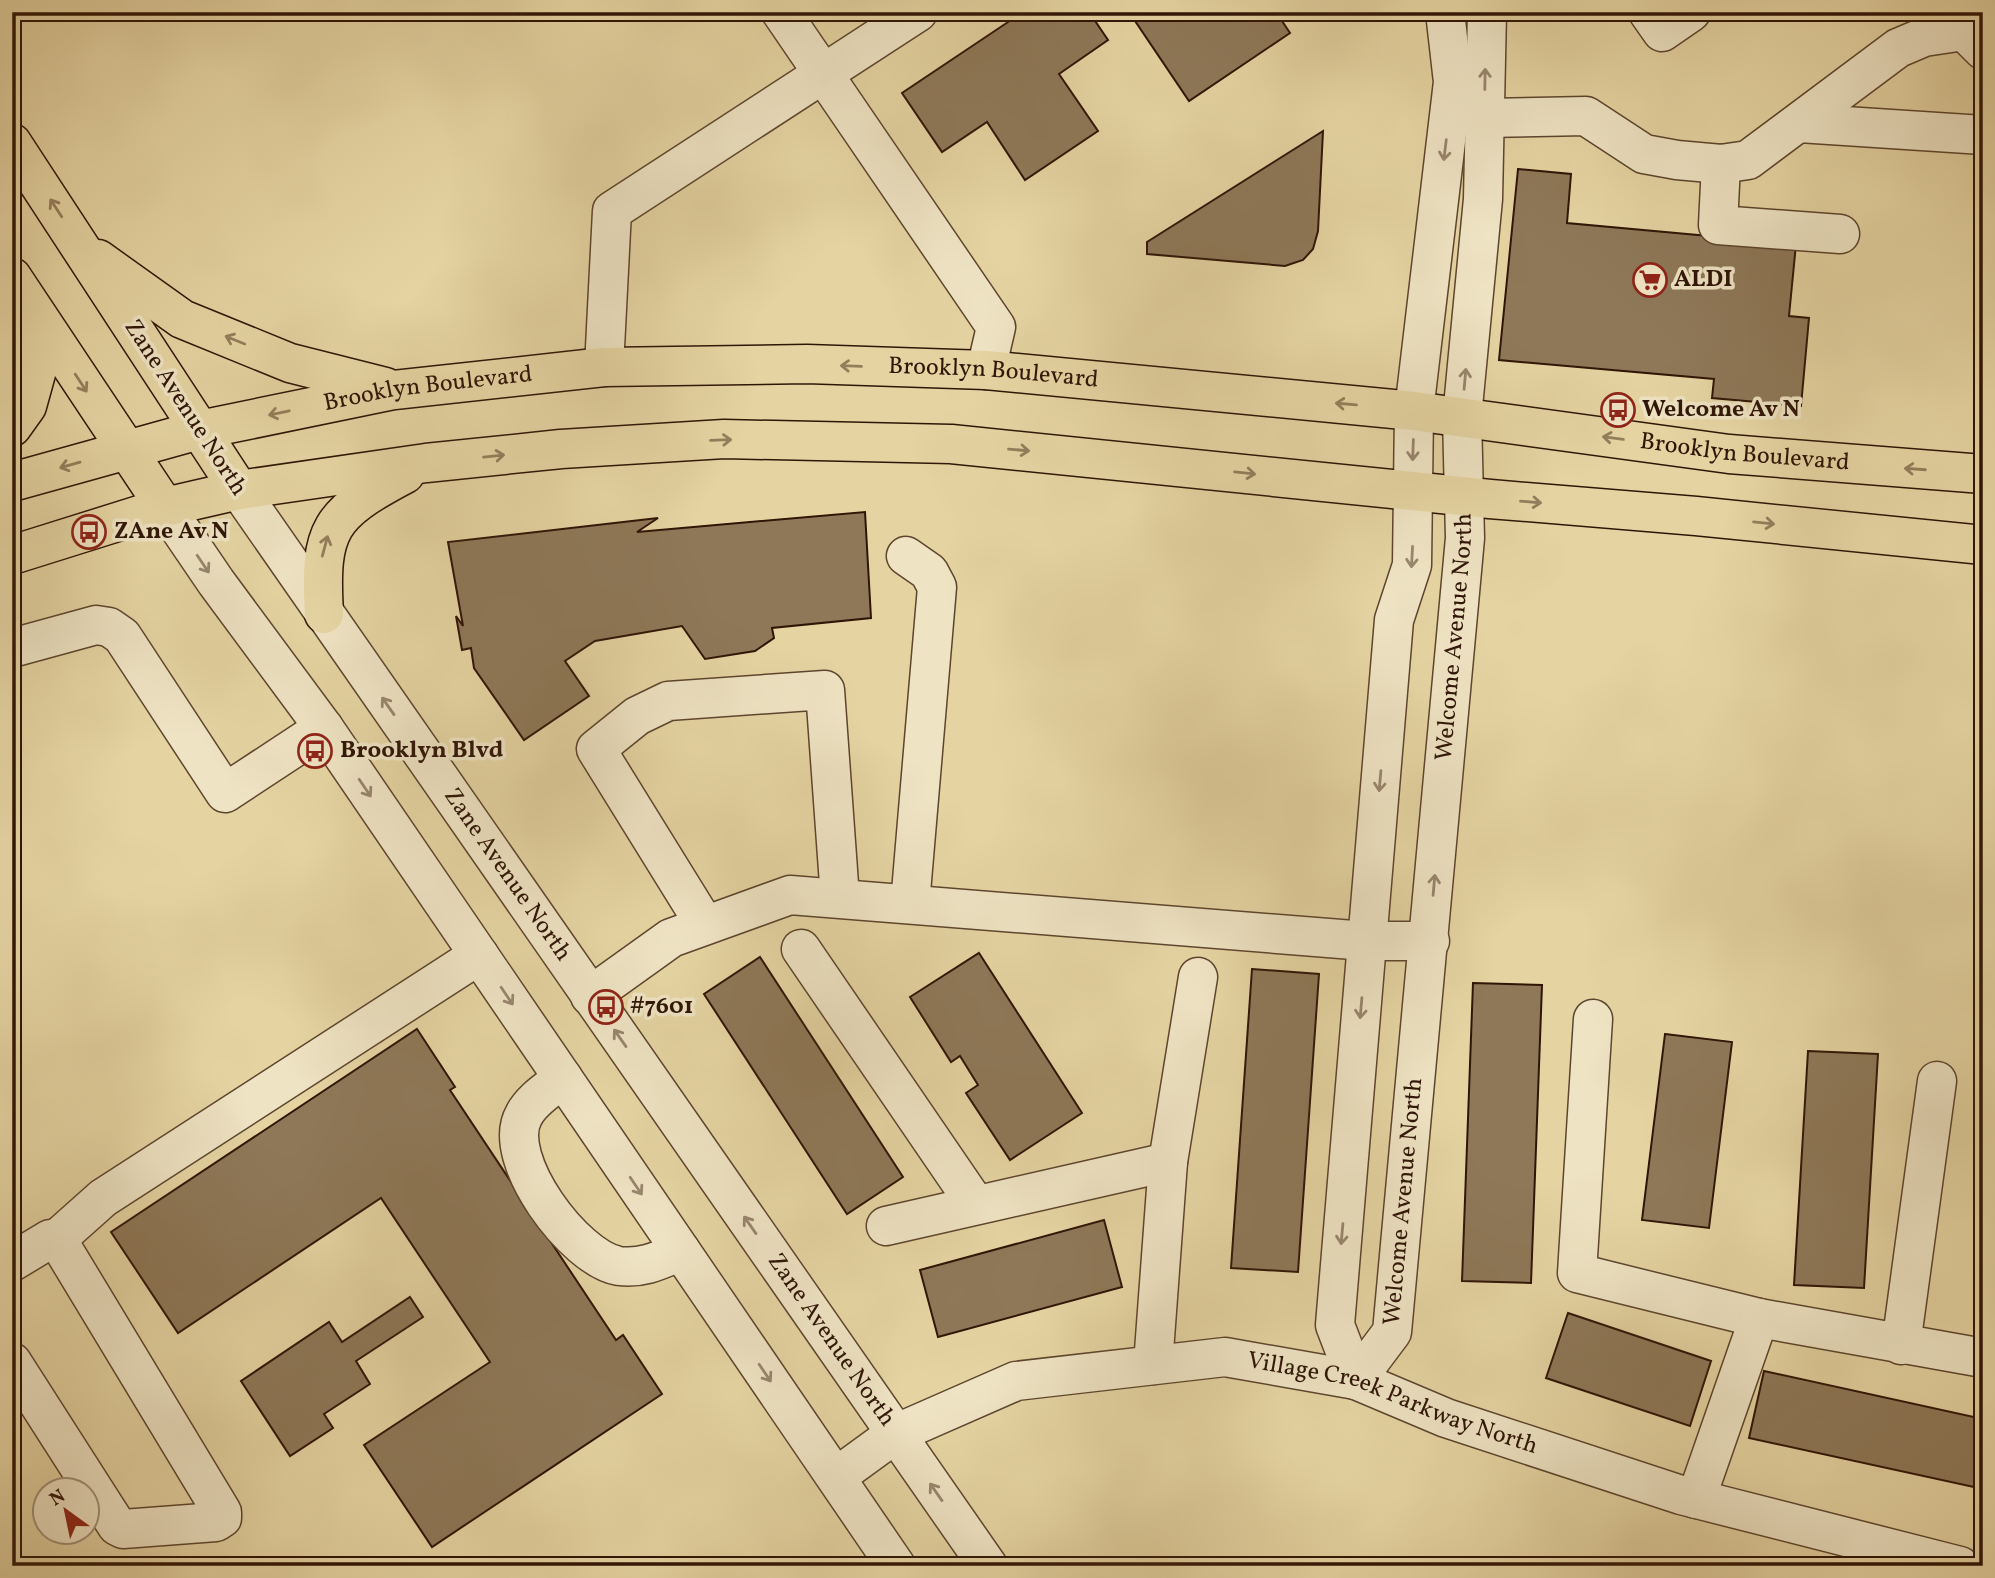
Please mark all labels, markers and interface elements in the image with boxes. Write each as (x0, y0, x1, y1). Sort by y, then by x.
one-way arrow (1479, 68, 1492, 91)
one-way arrow (1439, 138, 1452, 161)
one-way arrow (48, 199, 63, 218)
supermarket icon: ALDI (1631, 261, 1669, 299)
place label: ALDI (1674, 263, 1732, 297)
street label: Zane Avenue North (115, 313, 255, 503)
one-way arrow (225, 333, 246, 346)
street label: Brooklyn Boulevard (888, 350, 1100, 398)
street label: Brooklyn Boulevard (321, 358, 534, 421)
one-way arrow (839, 359, 862, 372)
one-way arrow (1459, 368, 1472, 391)
one-way arrow (75, 372, 89, 392)
bus stop icon: Welcome Av N (1599, 391, 1637, 429)
place label: Welcome Av N (1642, 393, 1800, 427)
one-way arrow (1335, 397, 1358, 410)
one-way arrow (268, 407, 291, 421)
street label: Brooklyn Boulevard (1638, 425, 1851, 480)
one-way arrow (1602, 431, 1625, 444)
one-way arrow (709, 433, 732, 446)
one-way arrow (1406, 438, 1419, 461)
one-way arrow (1007, 444, 1030, 457)
one-way arrow (482, 449, 505, 462)
one-way arrow (59, 459, 81, 472)
one-way arrow (1904, 462, 1926, 475)
one-way arrow (1234, 467, 1256, 480)
one-way arrow (1520, 496, 1542, 509)
bus stop icon: ZAne Av N (70, 513, 108, 551)
street label: Welcome Avenue North (1428, 513, 1482, 762)
place label: ZAne Av N (114, 515, 229, 549)
one-way arrow (1752, 516, 1775, 529)
one-way arrow (319, 536, 332, 558)
one-way arrow (1405, 545, 1418, 568)
one-way arrow (196, 554, 210, 573)
one-way arrow (381, 697, 395, 716)
bus stop icon: Brooklyn Blvd (296, 732, 334, 770)
place label: Brooklyn Blvd (340, 734, 504, 768)
one-way arrow (1373, 769, 1386, 792)
one-way arrow (358, 778, 372, 797)
street label: Zane Avenue North (435, 781, 579, 969)
one-way arrow (1428, 874, 1441, 897)
one-way arrow (500, 986, 514, 1005)
bus stop icon: #7601 (587, 988, 625, 1026)
place label: #7601 (630, 990, 693, 1024)
one-way arrow (1354, 996, 1367, 1018)
one-way arrow (613, 1029, 627, 1048)
street label: Welcome Avenue North (1376, 1076, 1432, 1327)
one-way arrow (629, 1175, 643, 1195)
one-way arrow (743, 1216, 757, 1235)
one-way arrow (1335, 1223, 1348, 1245)
street label: Zane Avenue North (759, 1247, 903, 1434)
street label: Village Creek Parkway North (1245, 1344, 1542, 1464)
one-way arrow (758, 1363, 772, 1383)
north arrow (32, 1476, 102, 1546)
one-way arrow (929, 1483, 943, 1502)
text: N (45, 1484, 71, 1513)

